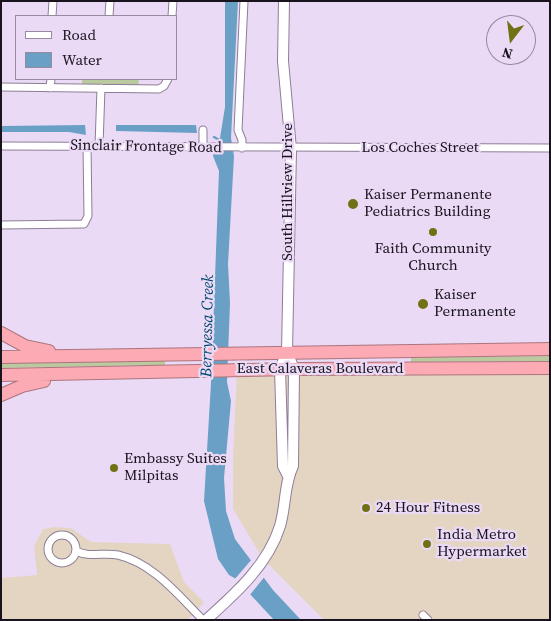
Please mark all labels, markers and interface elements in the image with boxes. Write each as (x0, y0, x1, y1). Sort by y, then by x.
legend (15, 15, 178, 80)
north arrow (486, 15, 536, 65)
text: Road (62, 24, 96, 45)
text: N (500, 43, 515, 65)
text: Water (62, 49, 102, 70)
street label: South Hillview Drive (279, 123, 297, 261)
street label: Sinclair Frontage Road (70, 137, 222, 157)
street label: Los Coches Street (361, 139, 479, 157)
place label: Kaiser Permanente Pediatrics Building (364, 186, 492, 221)
marker: Kaiser Permanente Pediatrics Building (346, 197, 360, 211)
marker: Faith Community Church (427, 226, 439, 238)
place label: Faith Community Church (374, 240, 492, 275)
water label: Berryessa Creek (198, 274, 218, 378)
place label: Kaiser Permanente (434, 286, 516, 321)
marker: Kaiser Permanente (416, 297, 430, 311)
street label: East Calaveras Boulevard (237, 360, 403, 378)
place label: Embassy Suites Milpitas (124, 450, 227, 485)
marker: Embassy Suites Milpitas (108, 462, 120, 474)
place label: 24 Hour Fitness (376, 499, 480, 517)
marker: 24 Hour Fitness (360, 502, 372, 514)
place label: India Metro Hypermarket (437, 526, 526, 561)
marker: India Metro Hypermarket (421, 538, 433, 550)

